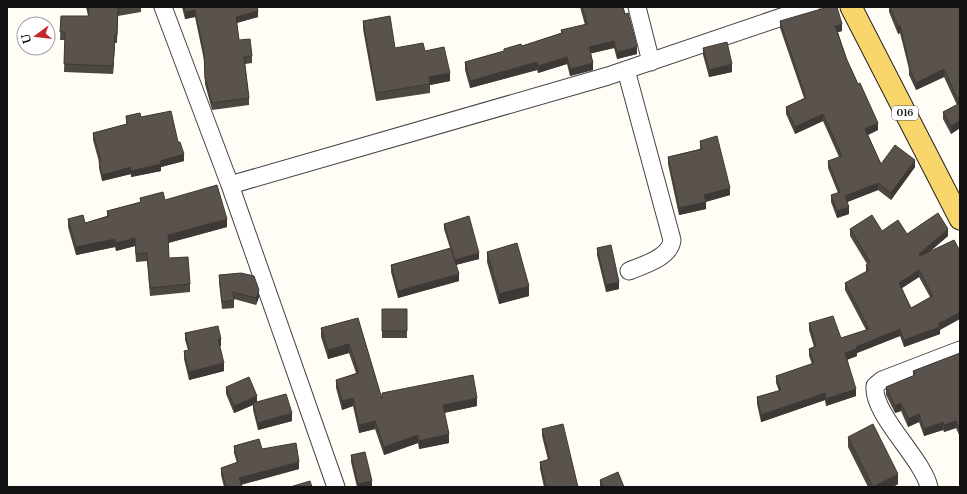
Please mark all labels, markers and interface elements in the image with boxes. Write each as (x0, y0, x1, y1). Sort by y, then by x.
north arrow (16, 16, 56, 56)
text: U (18, 32, 34, 45)
road number: 016 (892, 106, 918, 120)

